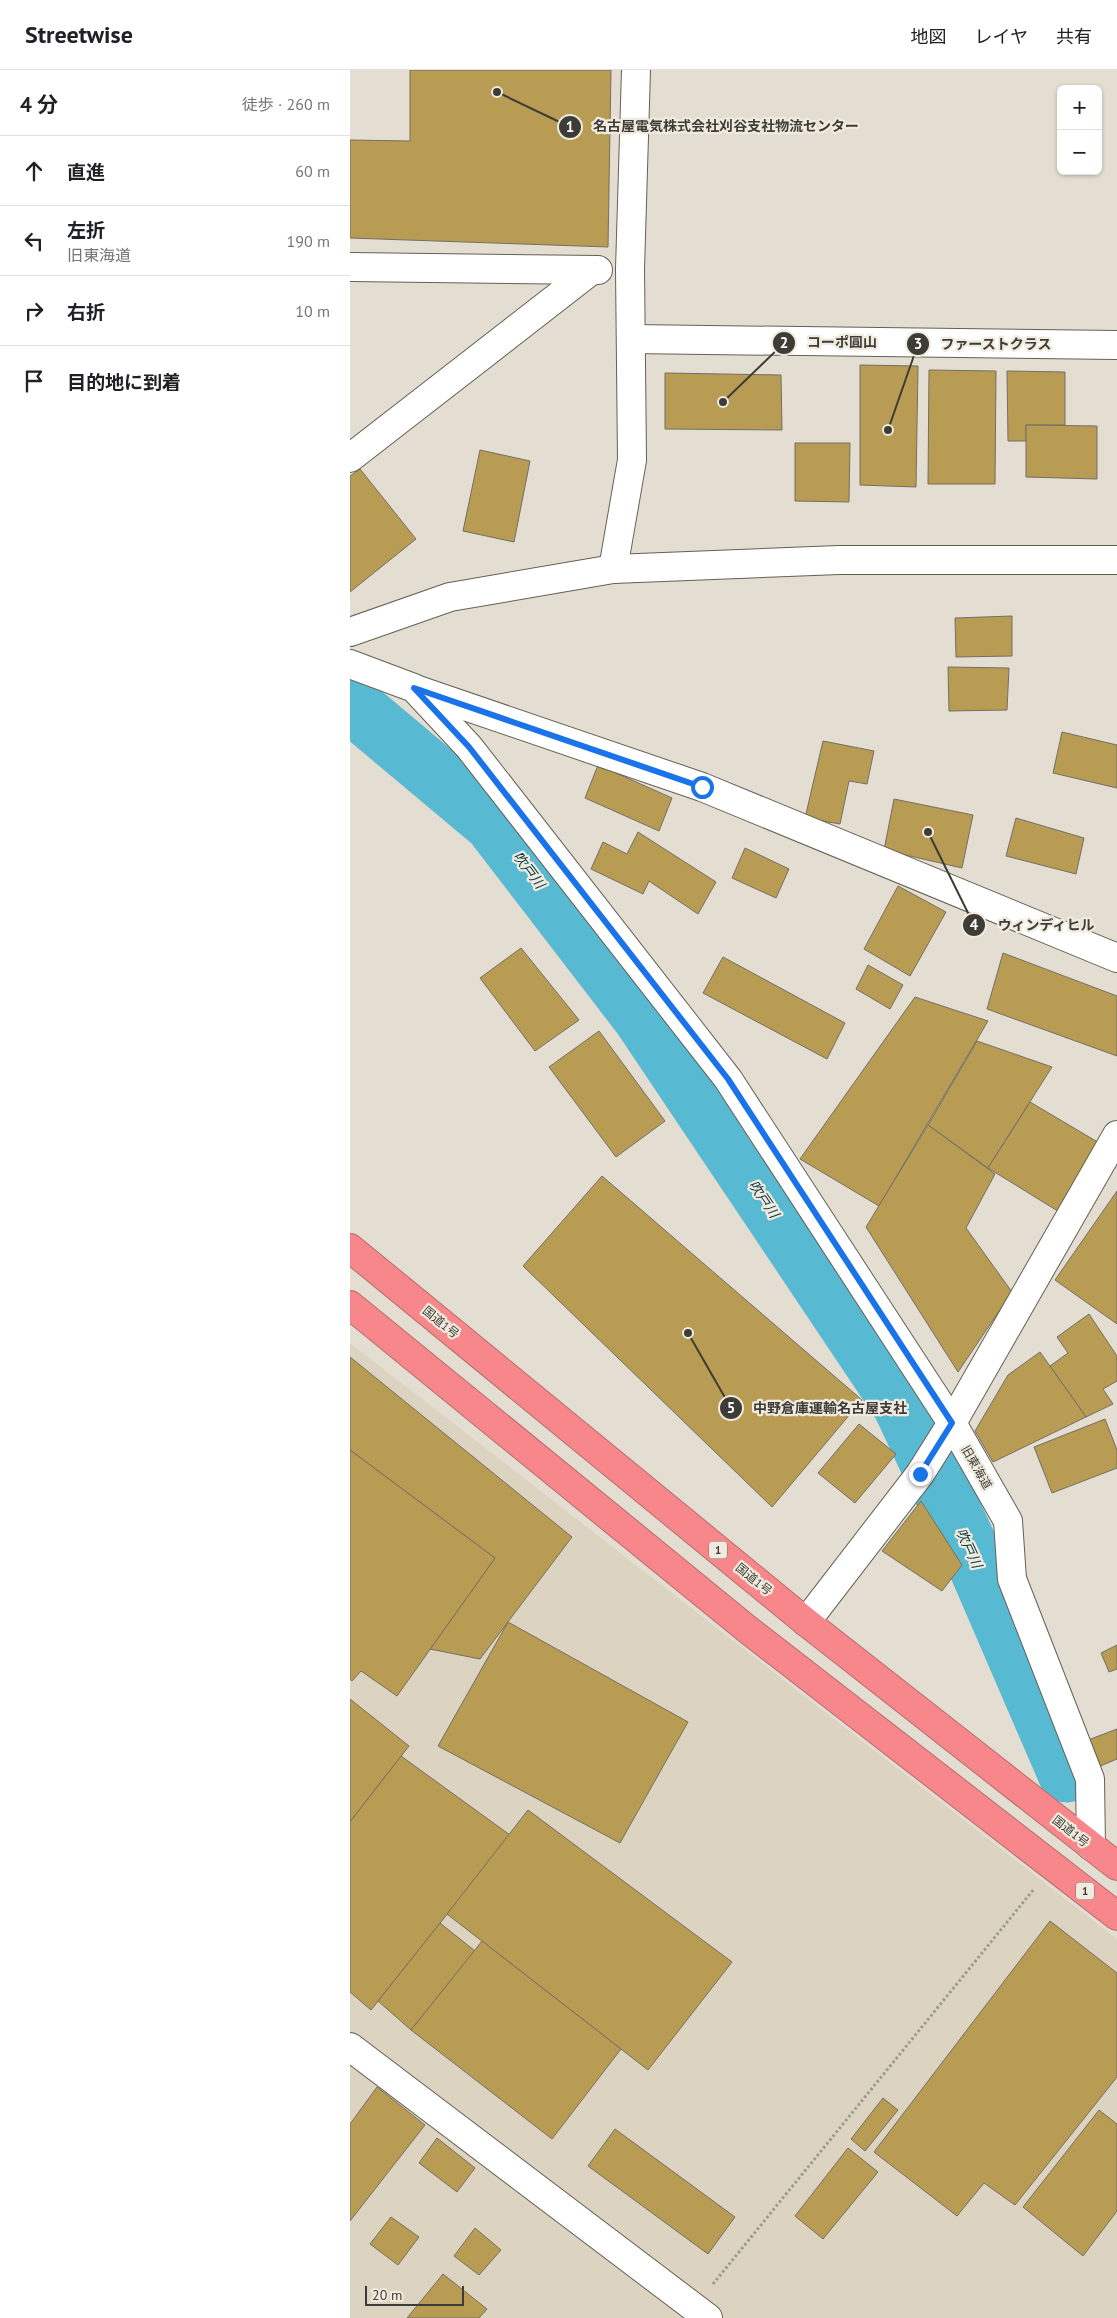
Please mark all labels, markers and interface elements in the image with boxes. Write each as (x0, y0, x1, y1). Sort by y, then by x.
text: Streetwise (25, 19, 133, 50)
text: 地図 (911, 25, 947, 48)
text: レイヤ (975, 25, 1028, 48)
text: 共有 (1056, 25, 1092, 48)
map controls (1057, 85, 1102, 175)
button: + (1057, 85, 1102, 130)
text: 4 分 (20, 91, 58, 118)
text: 徒歩 · 260 m (242, 94, 330, 114)
callout: 名古屋電気株式会社刈谷支社物流センター (558, 112, 869, 141)
text: 1 (566, 117, 574, 136)
text: 名古屋電気株式会社刈谷支社物流センター (593, 117, 859, 135)
button: − (1057, 130, 1102, 175)
icon: ahead (20, 157, 48, 185)
text: 直進 (67, 160, 105, 184)
text: 60 m (295, 161, 330, 181)
text: 左折 (67, 218, 105, 242)
icon: left (20, 227, 48, 255)
text: 190 m (287, 231, 330, 251)
text: 旧東海道 (67, 245, 131, 265)
icon: right (20, 297, 48, 325)
text: 右折 (67, 300, 105, 324)
text: 10 m (295, 301, 330, 321)
callout: コーポ圓山 (772, 328, 887, 357)
callout: ファーストクラス (905, 329, 1062, 358)
text: 2 (780, 333, 788, 352)
text: コーポ圓山 (807, 333, 877, 351)
text: 3 (914, 334, 922, 353)
text: ファーストクラス (940, 335, 1052, 353)
icon: arrive (20, 367, 48, 395)
text: 目的地に到着 (67, 370, 181, 394)
route start (691, 776, 714, 799)
water label: 吹戸川 (509, 848, 550, 894)
callout: ウィンディヒル (962, 910, 1105, 939)
text: 4 (970, 915, 979, 934)
text: ウィンディヒル (997, 916, 1095, 934)
water label: 吹戸川 (745, 1177, 784, 1223)
street label: 国道1号 (420, 1303, 462, 1341)
callout: 中野倉庫運輸名古屋支社 (718, 1393, 917, 1422)
text: 5 (727, 1398, 735, 1417)
text: 中野倉庫運輸名古屋支社 (753, 1399, 907, 1417)
street label: 旧東海道 (959, 1442, 995, 1492)
route end (909, 1463, 932, 1486)
water label: 吹戸川 (952, 1525, 987, 1573)
road number: 1 (709, 1542, 727, 1558)
street label: 国道1号 (733, 1560, 775, 1598)
street label: 国道1号 (1050, 1812, 1092, 1850)
road number: 1 (1076, 1882, 1094, 1900)
scale bar (365, 2283, 464, 2306)
text: 20 m (372, 2286, 402, 2304)

